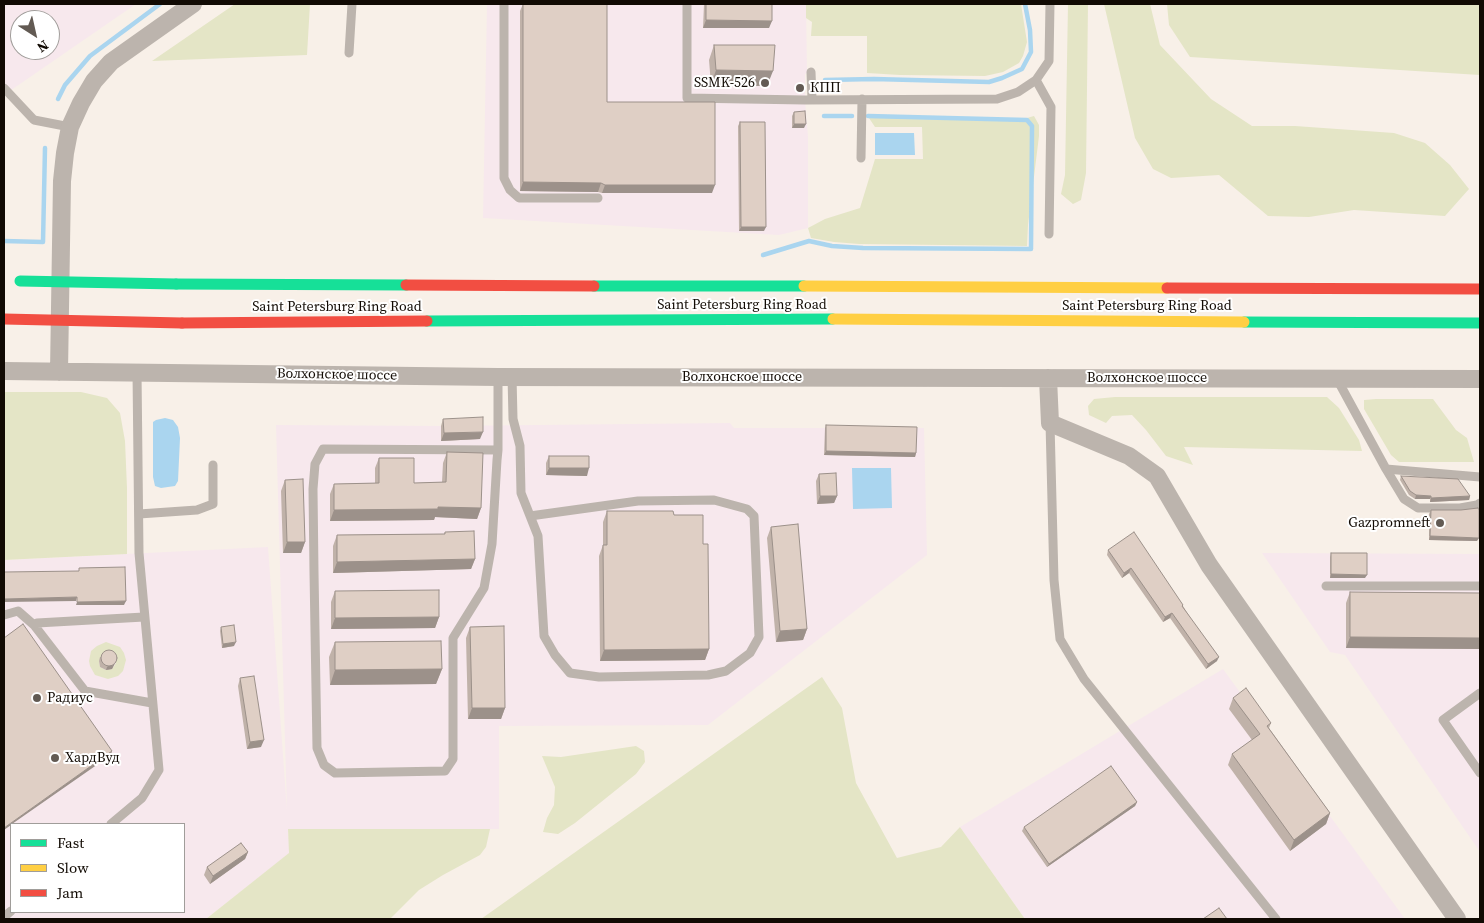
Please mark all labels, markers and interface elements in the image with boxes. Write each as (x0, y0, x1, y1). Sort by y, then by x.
north arrow (10, 10, 60, 60)
text: N (33, 35, 53, 58)
place label: SSMK-526 (694, 75, 755, 91)
marker: SSMK-526 (759, 77, 771, 89)
place label: КПП (810, 80, 841, 96)
marker: КПП (794, 82, 806, 94)
street label: Saint Petersburg Ring Road (657, 297, 827, 313)
street label: Saint Petersburg Ring Road (1062, 298, 1232, 314)
street label: Saint Petersburg Ring Road (252, 299, 422, 315)
street label: Волхонское шоссе (277, 366, 397, 384)
street label: Волхонское шоссе (682, 369, 802, 385)
street label: Волхонское шоссе (1087, 370, 1207, 386)
place label: Gazpromneft (1348, 515, 1430, 531)
marker: Gazpromneft (1434, 517, 1446, 529)
place label: Радиус (47, 690, 93, 706)
marker: Радиус (31, 692, 43, 704)
place label: ХардВуд (65, 750, 120, 766)
marker: ХардВуд (49, 752, 61, 764)
legend (10, 823, 185, 913)
text: Fast (57, 832, 84, 853)
text: Slow (57, 857, 89, 878)
text: Jam (57, 882, 83, 903)

